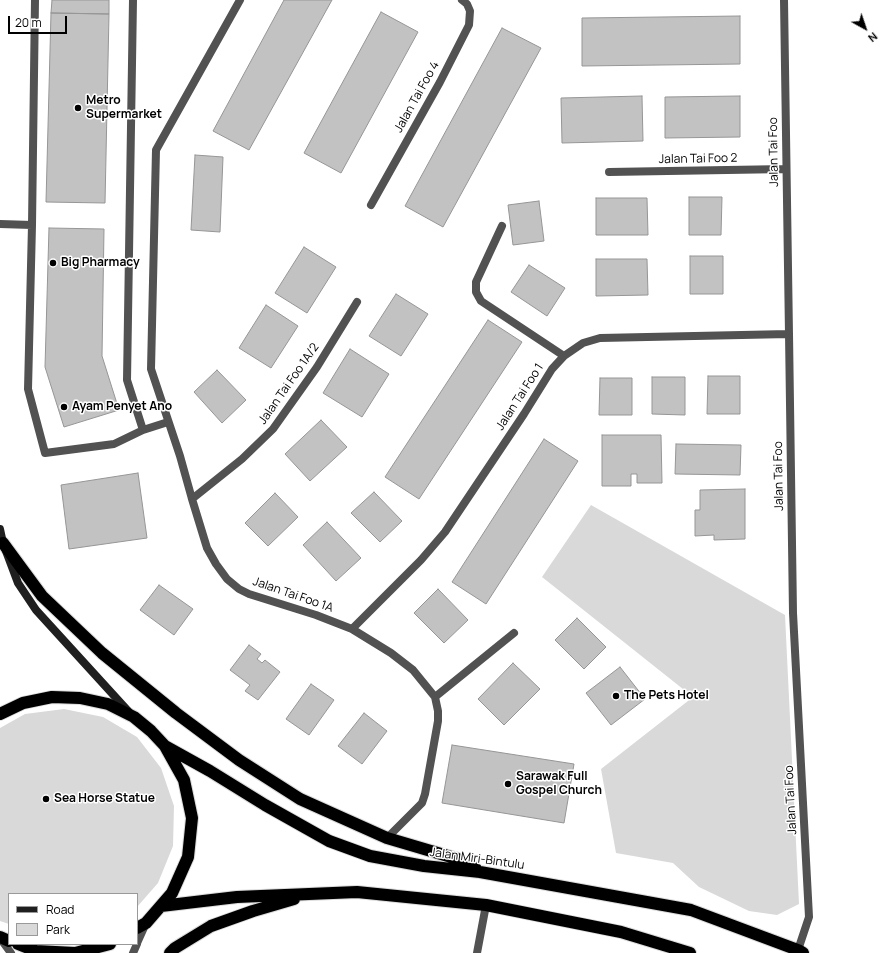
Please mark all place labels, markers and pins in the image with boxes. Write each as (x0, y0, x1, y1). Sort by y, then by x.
place label: Metro Supermarket (86, 94, 162, 122)
marker: Metro Supermarket (73, 103, 83, 113)
place label: Big Pharmacy (61, 256, 140, 270)
marker: Big Pharmacy (48, 258, 58, 268)
place label: Ayam Penyet Ano (72, 400, 172, 414)
marker: Ayam Penyet Ano (59, 402, 69, 412)
place label: The Pets Hotel (624, 689, 709, 703)
marker: The Pets Hotel (611, 691, 621, 701)
place label: Sarawak Full Gospel Church (516, 770, 602, 798)
marker: Sarawak Full Gospel Church (503, 779, 513, 789)
place label: Sea Horse Statue (54, 792, 155, 806)
marker: Sea Horse Statue (41, 794, 51, 804)

